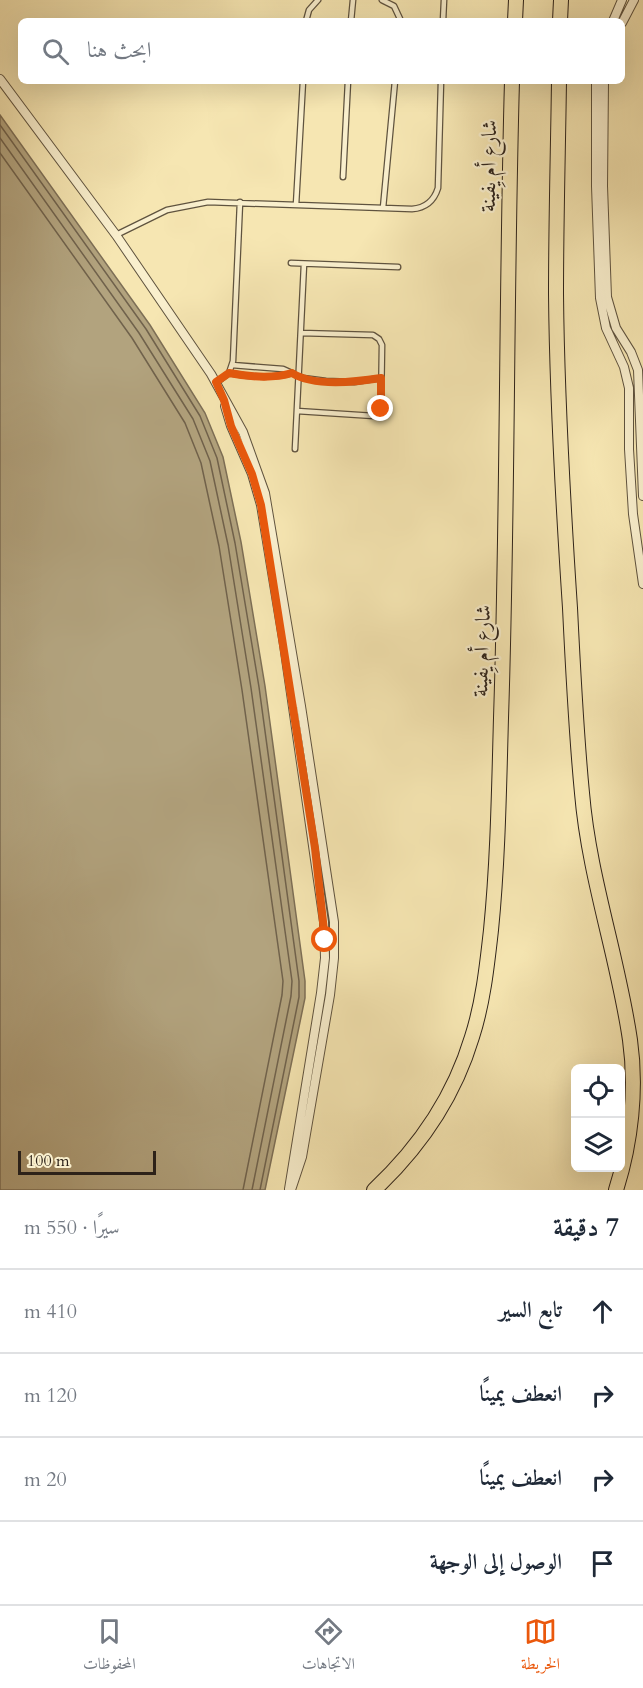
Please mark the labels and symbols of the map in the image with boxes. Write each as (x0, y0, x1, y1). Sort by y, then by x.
street label: شارع أم يِفينة (473, 120, 507, 212)
route end (367, 395, 393, 421)
street label: شارع أم يِفينة (465, 604, 501, 698)
route start (311, 926, 337, 952)
scale bar (18, 1148, 156, 1176)

